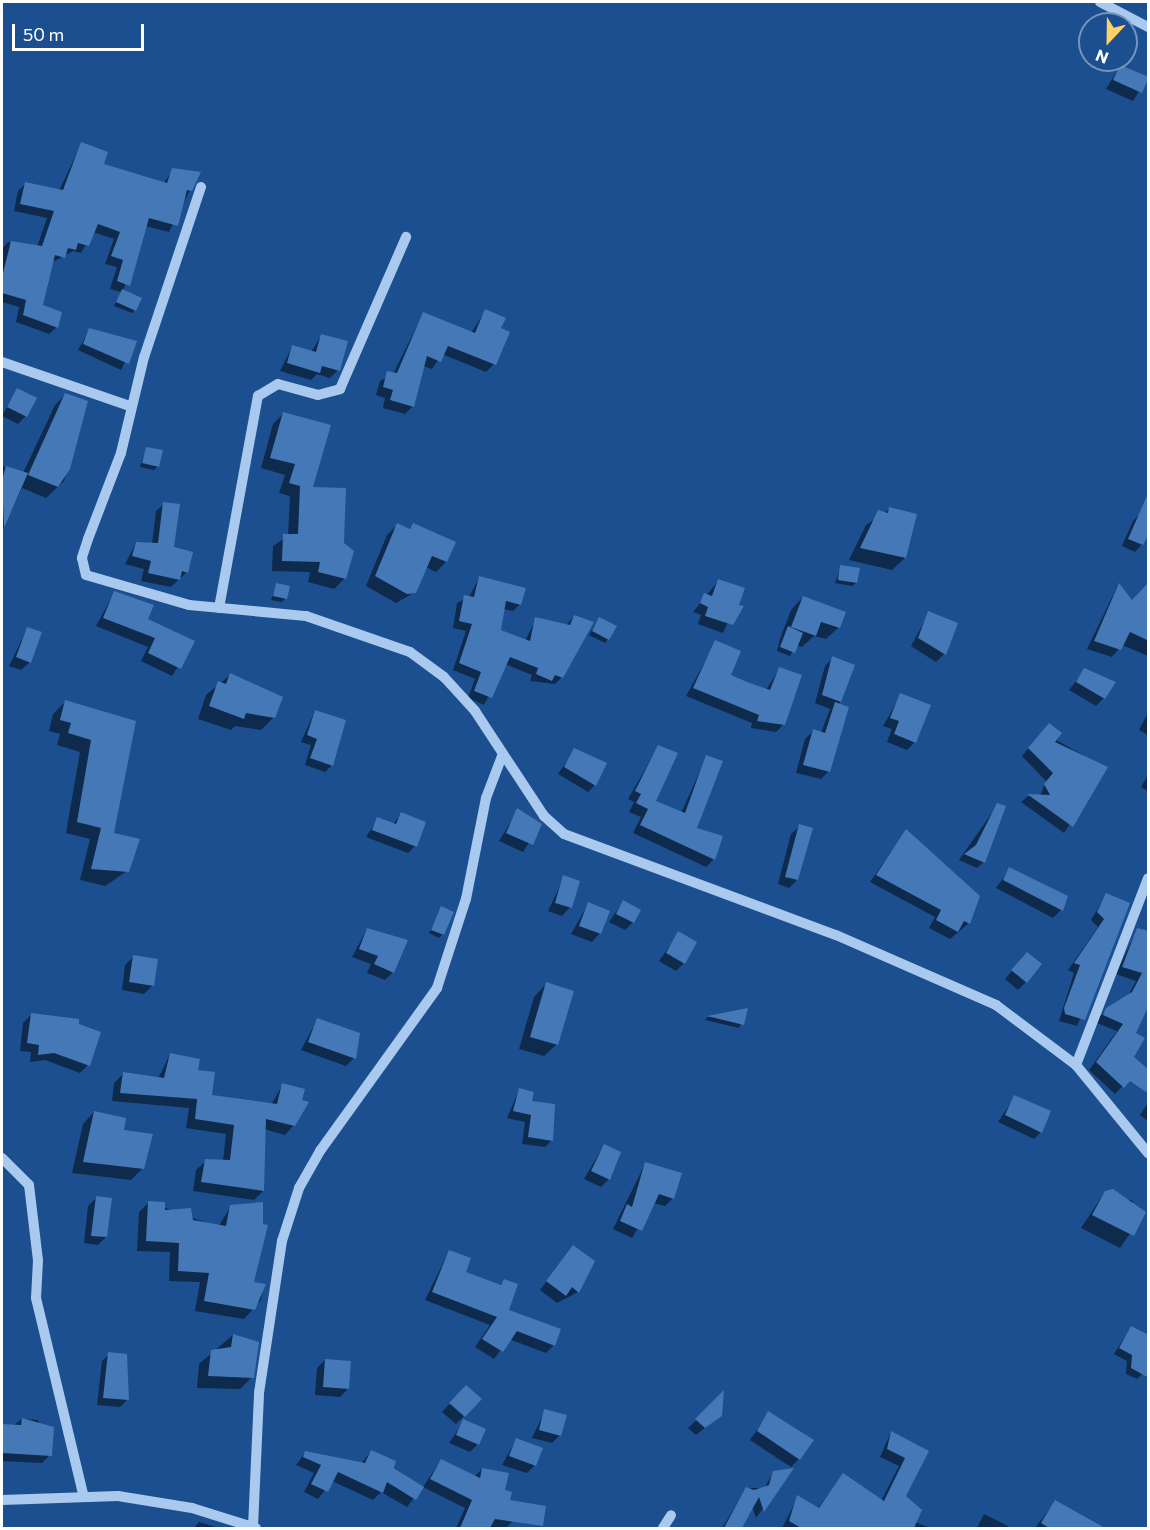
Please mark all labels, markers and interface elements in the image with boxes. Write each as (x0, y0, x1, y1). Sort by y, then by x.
scale bar (15, 12, 147, 50)
north arrow (1078, 12, 1138, 72)
text: 50 m (23, 23, 64, 45)
text: N (1093, 46, 1111, 68)

